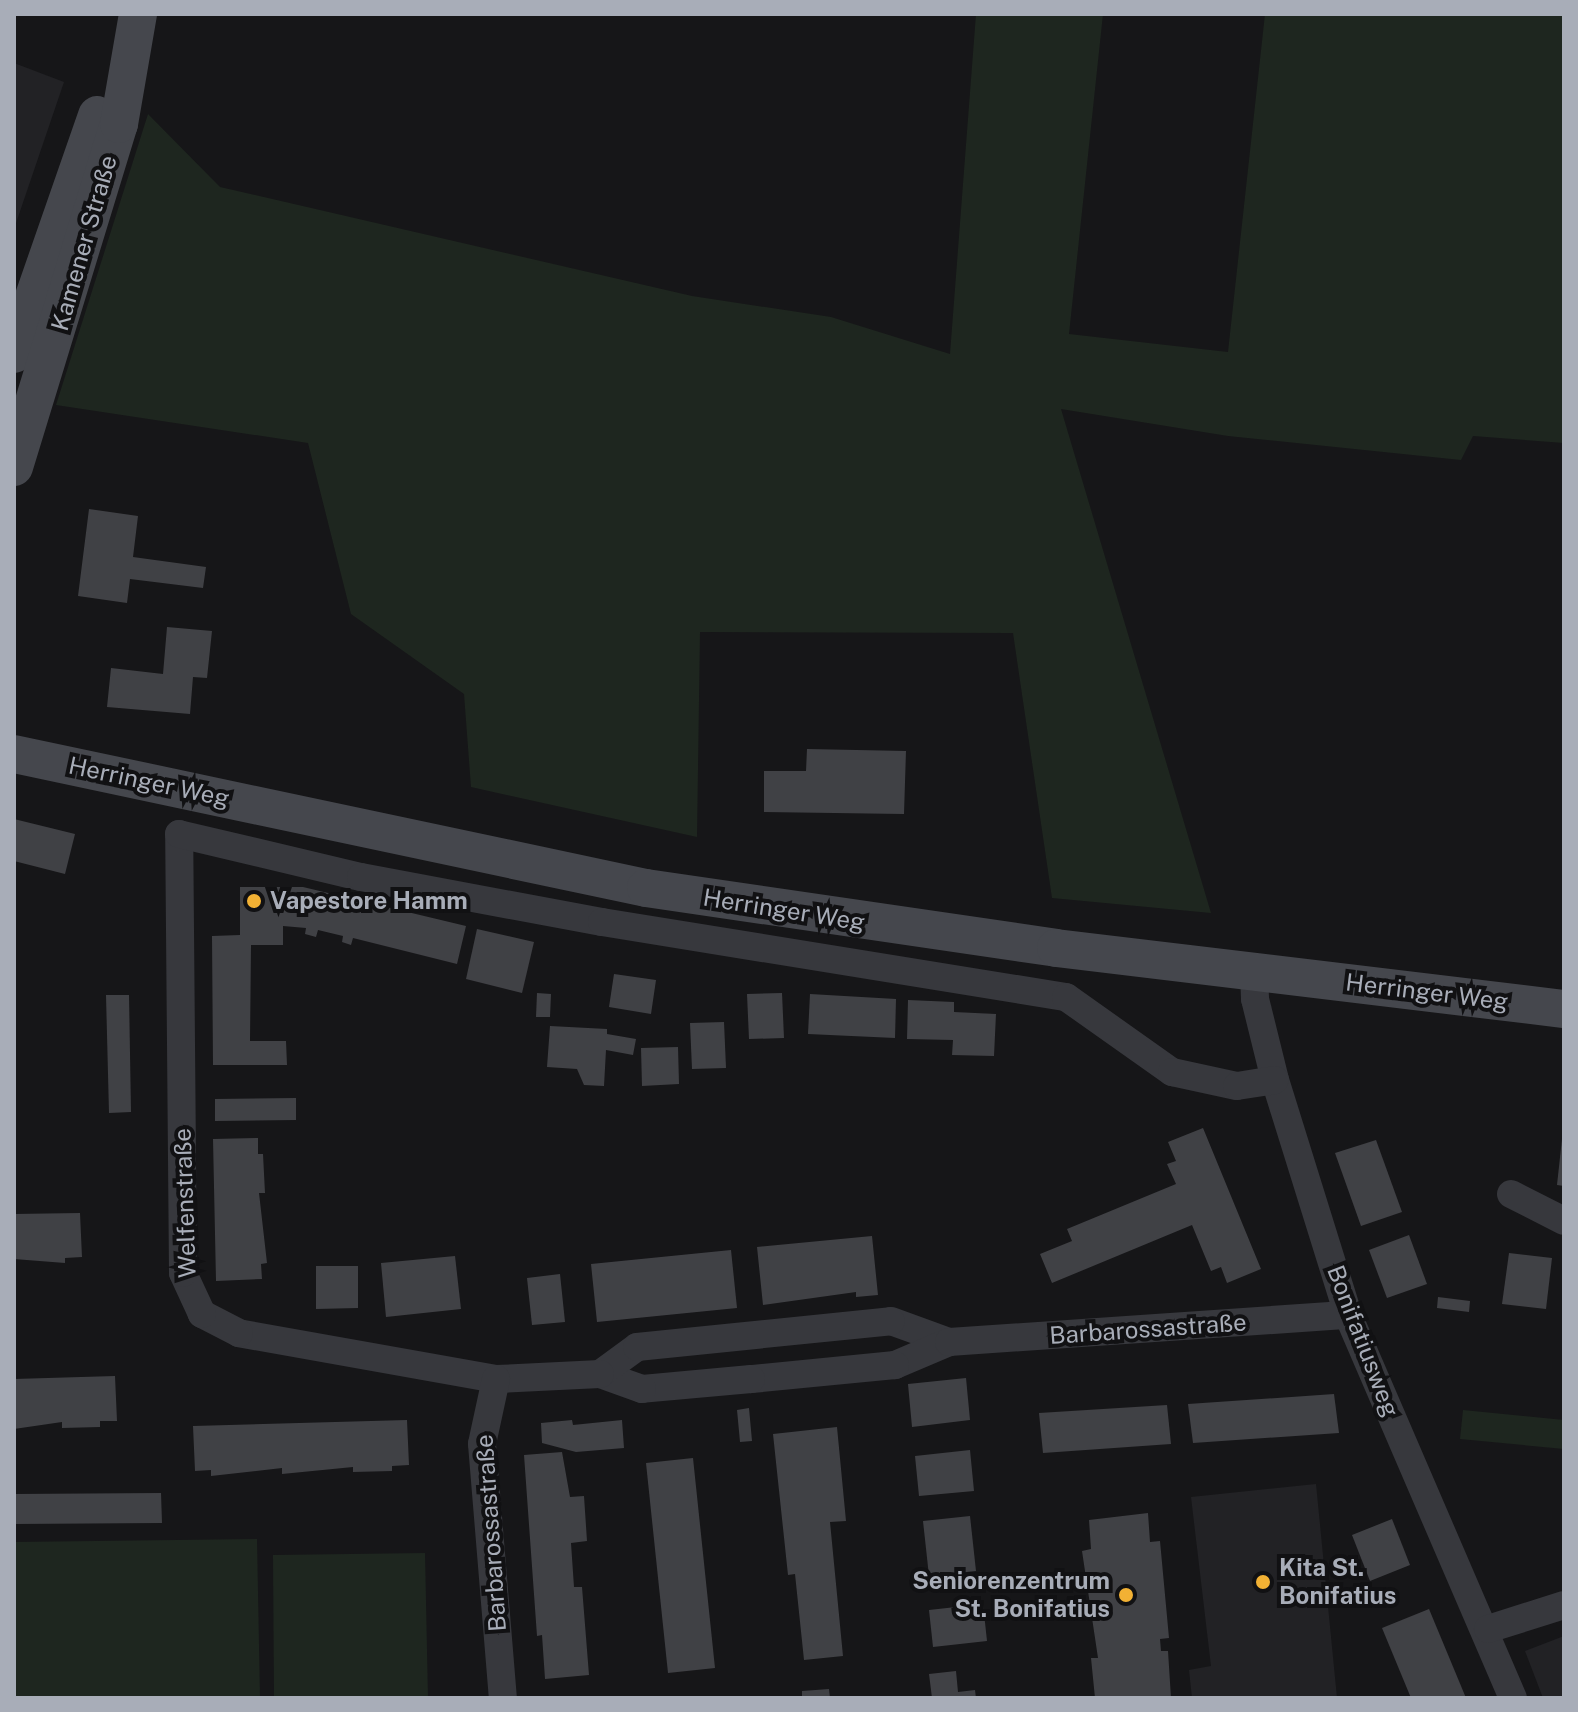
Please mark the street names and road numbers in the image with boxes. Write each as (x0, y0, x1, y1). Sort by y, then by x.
street label: Kamener Straße (45, 152, 123, 334)
street label: Herringer Weg (66, 751, 232, 813)
street label: Herringer Weg (701, 883, 867, 937)
street label: Herringer Weg (1344, 968, 1510, 1016)
street label: Welfenstraße (168, 1128, 202, 1278)
street label: Bonifatiusweg (1321, 1261, 1405, 1421)
street label: Barbarossastraße (1049, 1308, 1247, 1350)
street label: Barbarossastraße (470, 1434, 512, 1632)

